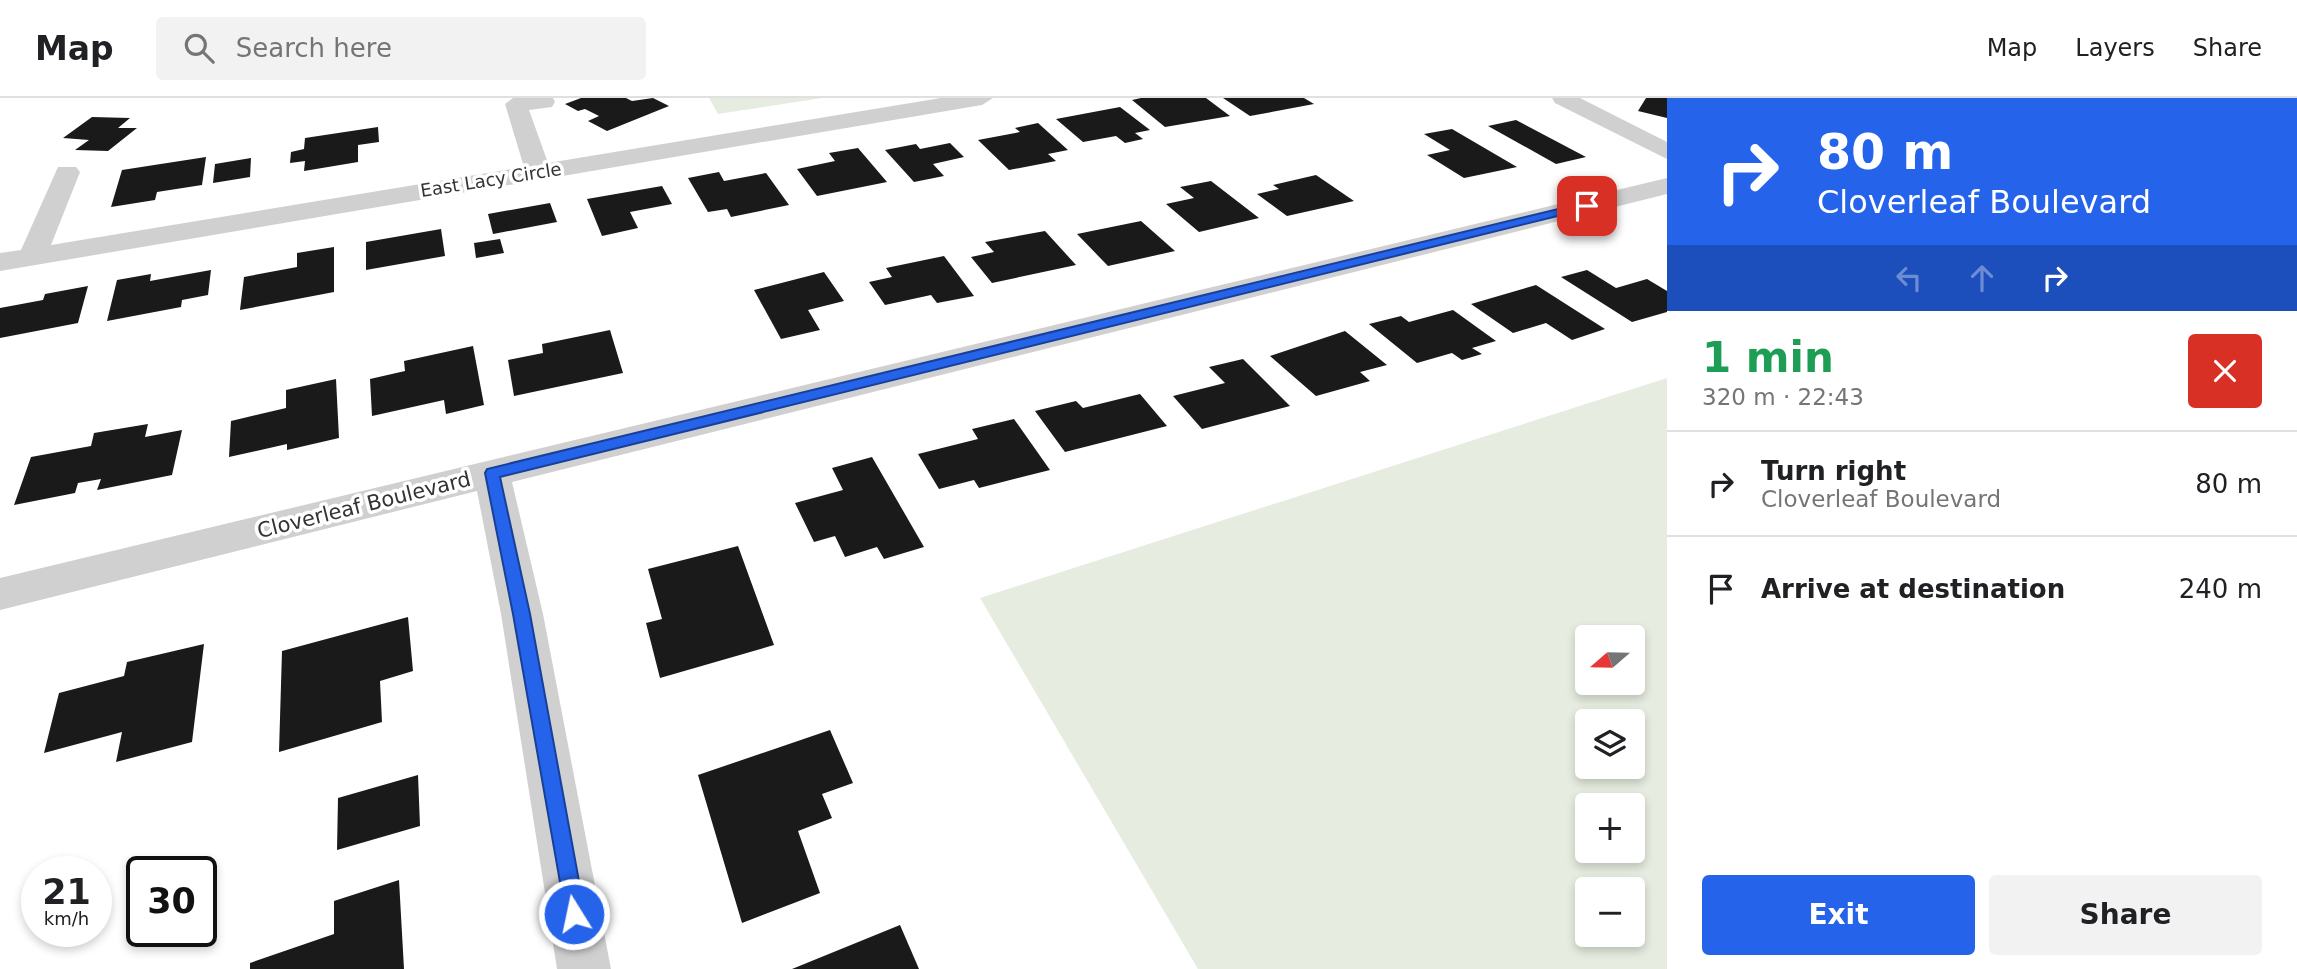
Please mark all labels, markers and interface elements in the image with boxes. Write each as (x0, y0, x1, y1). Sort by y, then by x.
search box (156, 17, 646, 80)
text: Map (35, 29, 114, 68)
icon: search (180, 29, 218, 67)
text: Search here (236, 33, 392, 63)
text: Map (1987, 34, 2037, 62)
text: Layers (2075, 34, 2155, 62)
text: Share (2193, 34, 2262, 62)
text: 80 m (1817, 124, 1953, 181)
icon: right (1702, 126, 1793, 217)
street label: East Lacy Circle (419, 158, 563, 201)
pin (1557, 176, 1617, 236)
text: Cloverleaf Boulevard (1817, 183, 2151, 221)
icon: arrive (1568, 187, 1606, 225)
icon: left (1890, 259, 1928, 297)
icon: ahead (1963, 259, 2001, 297)
icon: right (2036, 259, 2074, 297)
text: 1 min (1702, 333, 1834, 382)
button: close (2188, 334, 2262, 408)
text: 320 m · 22:43 (1702, 384, 1864, 410)
text: Turn right (1761, 456, 1906, 486)
icon: right (1702, 465, 1740, 503)
street label: Cloverleaf Boulevard (255, 467, 473, 543)
text: 80 m (2195, 469, 2262, 499)
text: Cloverleaf Boulevard (1761, 486, 2001, 512)
icon: arrive (1702, 570, 1740, 608)
text: Arrive at destination (1761, 574, 2065, 604)
text: 240 m (2179, 574, 2262, 604)
north arrow (1575, 625, 1645, 695)
map controls (1575, 625, 1645, 947)
button: layers (1575, 709, 1645, 779)
button: + (1575, 793, 1645, 863)
speed limit sign: 30 (126, 856, 217, 947)
text: 21 (42, 872, 91, 912)
button: Exit (1702, 875, 1975, 955)
button: Share (1989, 875, 2262, 955)
position arrow (537, 877, 611, 951)
button: − (1575, 877, 1645, 947)
text: km/h (44, 908, 89, 929)

